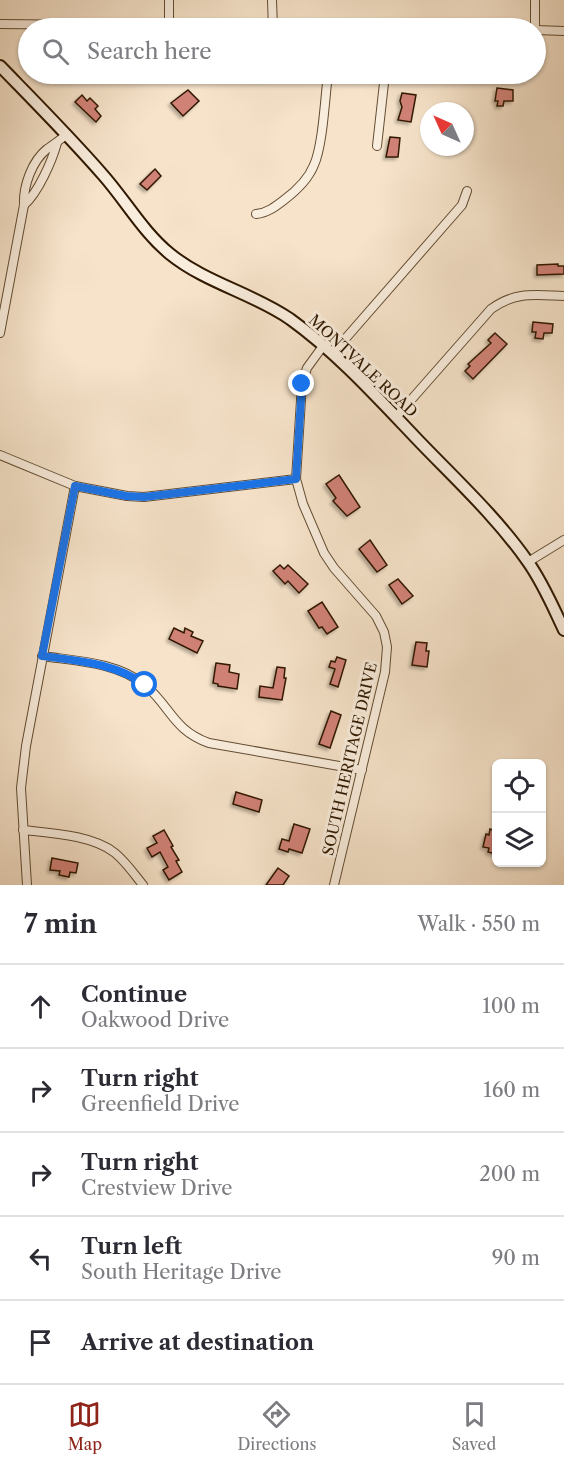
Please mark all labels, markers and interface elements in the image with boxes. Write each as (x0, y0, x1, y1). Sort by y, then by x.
search box (18, 18, 546, 84)
icon: search (39, 35, 72, 68)
text: Search here (87, 38, 212, 65)
north arrow (420, 102, 474, 156)
street label: MONTVALE ROAD (305, 310, 422, 421)
route end (288, 370, 314, 396)
street label: SOUTH HERITAGE DRIVE (318, 660, 381, 857)
route start (131, 671, 157, 697)
map controls (492, 759, 546, 867)
button: locate (492, 759, 546, 813)
button: layers (492, 813, 546, 867)
text: 7 min (24, 908, 97, 940)
text: Walk · 550 m (418, 912, 540, 936)
text: Continue (81, 981, 187, 1008)
icon: ahead (24, 990, 57, 1023)
text: 100 m (482, 994, 540, 1018)
text: Oakwood Drive (81, 1008, 229, 1032)
text: Turn right (81, 1065, 199, 1092)
icon: right (24, 1074, 57, 1107)
text: 160 m (483, 1078, 540, 1102)
text: Greenfield Drive (81, 1092, 239, 1116)
text: Turn right (81, 1149, 199, 1176)
icon: right (24, 1158, 57, 1191)
text: 200 m (479, 1162, 540, 1186)
text: Crestview Drive (81, 1176, 232, 1200)
text: Turn left (81, 1233, 182, 1260)
icon: left (24, 1242, 57, 1275)
text: 90 m (492, 1246, 540, 1270)
text: South Heritage Drive (81, 1260, 281, 1284)
icon: arrive (24, 1326, 57, 1359)
text: Arrive at destination (81, 1329, 314, 1356)
tab: Map (68, 1398, 102, 1454)
tab: Directions (237, 1398, 316, 1454)
tab: Saved (452, 1398, 496, 1454)

